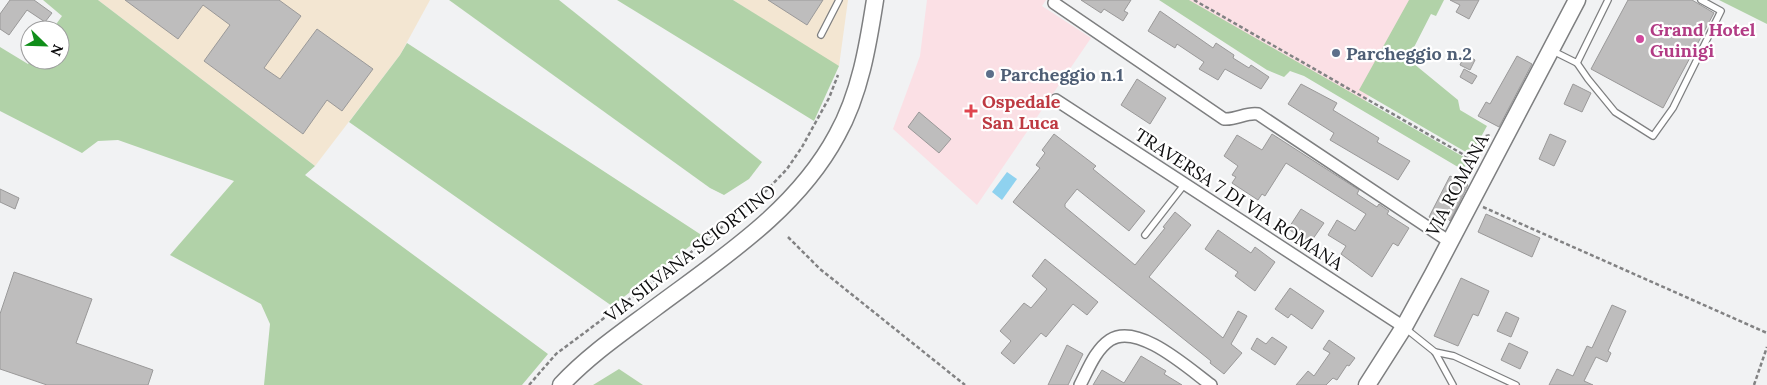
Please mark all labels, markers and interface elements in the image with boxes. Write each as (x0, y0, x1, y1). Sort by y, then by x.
place label: Grand Hotel Guinigi (1650, 18, 1756, 62)
north arrow (20, 20, 70, 70)
marker: Grand Hotel Guinigi (1634, 33, 1646, 45)
text: N (46, 42, 67, 59)
place label: Parcheggio n.2 (1346, 42, 1472, 65)
marker: Parcheggio n.2 (1330, 47, 1342, 59)
place label: Parcheggio n.1 (1000, 63, 1124, 86)
marker: Parcheggio n.1 (984, 68, 996, 80)
place label: Ospedale San Luca (982, 90, 1061, 134)
marker: Ospedale San Luca (964, 104, 978, 118)
street label: TRAVERSA 7 DI VIA ROMANA (1130, 123, 1348, 275)
street label: VIA ROMANA (1420, 129, 1494, 241)
street label: VIA SILVANA SCIORTINO (599, 179, 780, 328)

